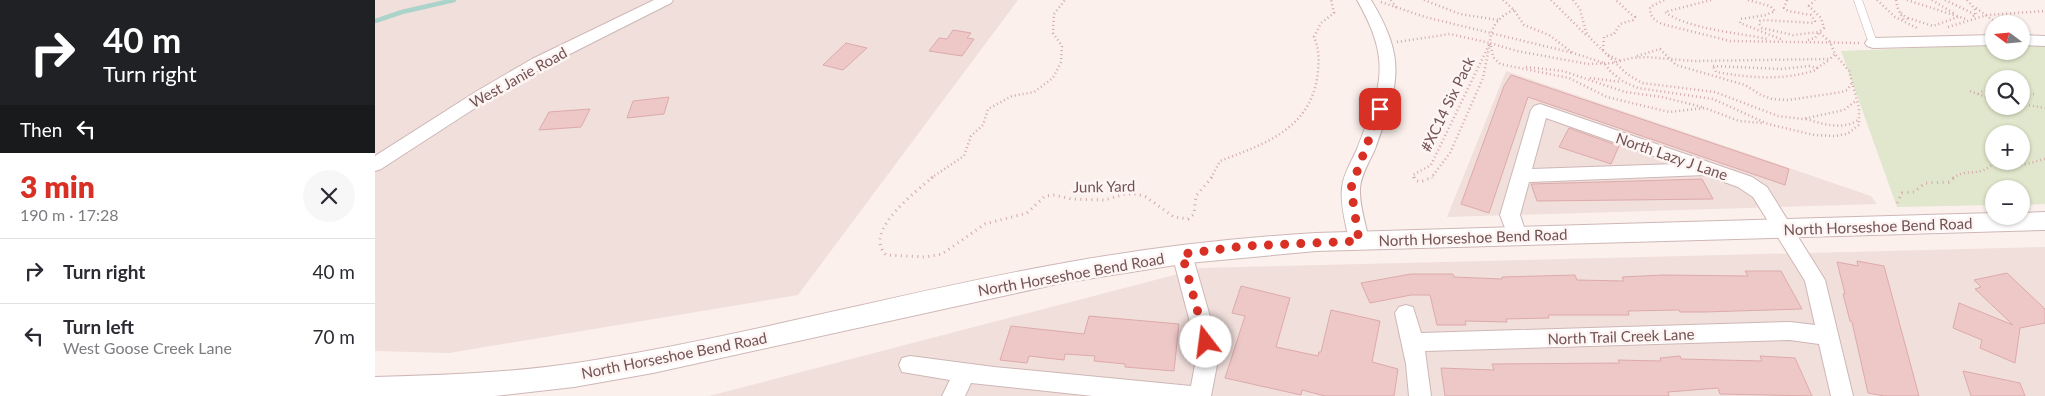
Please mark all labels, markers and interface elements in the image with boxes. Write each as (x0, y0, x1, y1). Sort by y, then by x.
north arrow (1985, 15, 2030, 60)
map controls (1985, 15, 2030, 225)
text: 40 m (103, 18, 181, 60)
icon: right (20, 20, 85, 85)
street label: West Janie Road (466, 43, 570, 111)
street label: #XC14 Six Pack (1416, 53, 1478, 154)
text: Turn right (103, 60, 197, 87)
button: search (1985, 70, 2030, 115)
pin (1359, 88, 1401, 130)
icon: arrive (1366, 95, 1394, 123)
icon: left (72, 115, 100, 143)
text: Then (20, 118, 62, 141)
button: + (1985, 125, 2030, 170)
street label: North Lazy J Lane (1614, 128, 1730, 184)
text: 3 min (20, 168, 95, 204)
button: close (303, 170, 355, 222)
street label: Junk Yard (1073, 176, 1135, 196)
button: − (1985, 180, 2030, 225)
text: 190 m · 17:28 (20, 205, 119, 224)
street label: North Horseshoe Bend Road (1783, 214, 1973, 238)
street label: North Horseshoe Bend Road (1378, 225, 1568, 249)
street label: North Horseshoe Bend Road (976, 249, 1166, 299)
icon: right (20, 257, 48, 285)
text: Turn right (63, 260, 145, 283)
text: 40 m (312, 260, 355, 283)
text: Turn left (63, 315, 134, 338)
position arrow (1179, 315, 1231, 367)
icon: left (20, 322, 48, 350)
street label: North Trail Creek Lane (1547, 324, 1695, 348)
text: 70 m (312, 325, 355, 348)
street label: North Horseshoe Bend Road (580, 328, 768, 382)
text: West Goose Creek Lane (63, 338, 232, 357)

